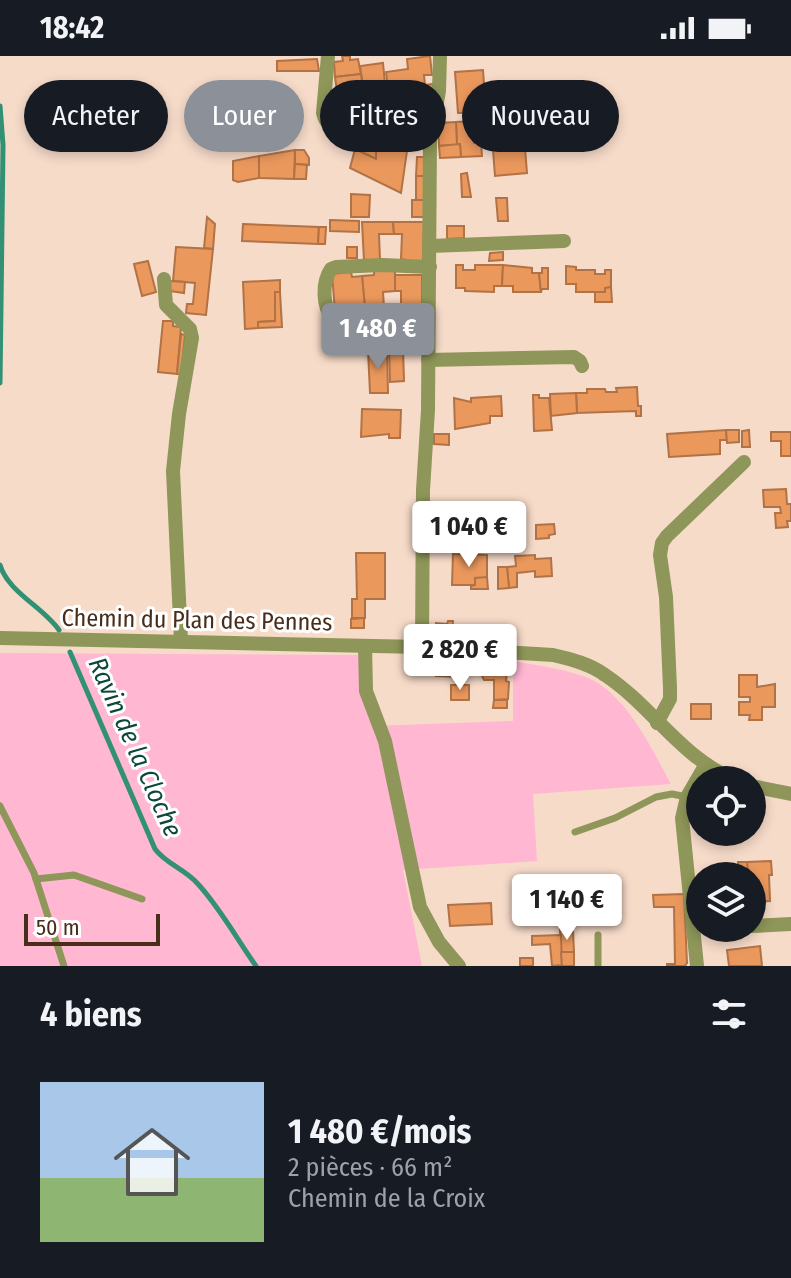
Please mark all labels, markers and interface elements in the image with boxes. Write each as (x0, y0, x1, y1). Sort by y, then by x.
text: 18:42 (40, 10, 104, 46)
chip: Acheter (24, 80, 168, 152)
chip: Louer (184, 80, 304, 152)
chip: Filtres (320, 80, 446, 152)
chip: Nouveau (462, 80, 619, 152)
pin: 1 480 € (304, 303, 452, 371)
text: 1 480 € (339, 313, 417, 344)
pin: 1 040 € (395, 501, 543, 569)
text: 1 040 € (430, 511, 508, 542)
street label: Chemin du Plan des Pennes (61, 604, 333, 636)
pin: 2 820 € (386, 624, 534, 692)
text: 2 820 € (422, 634, 498, 665)
water label: Ravin de la Cloche (82, 652, 188, 842)
map controls (686, 766, 766, 942)
button: locate (686, 766, 766, 846)
button: layers (686, 862, 766, 942)
pin: 1 140 € (493, 874, 641, 942)
text: 1 140 € (530, 884, 604, 915)
scale bar (24, 910, 160, 946)
text: 50 m (36, 914, 80, 941)
icon: filters (707, 992, 751, 1036)
text: 4 biens (40, 994, 142, 1035)
text: 1 480 €/mois (288, 1111, 471, 1152)
icon: home (104, 1114, 200, 1210)
text: 2 pièces · 66 m² (288, 1152, 452, 1183)
text: Chemin de la Croix (288, 1183, 485, 1214)

